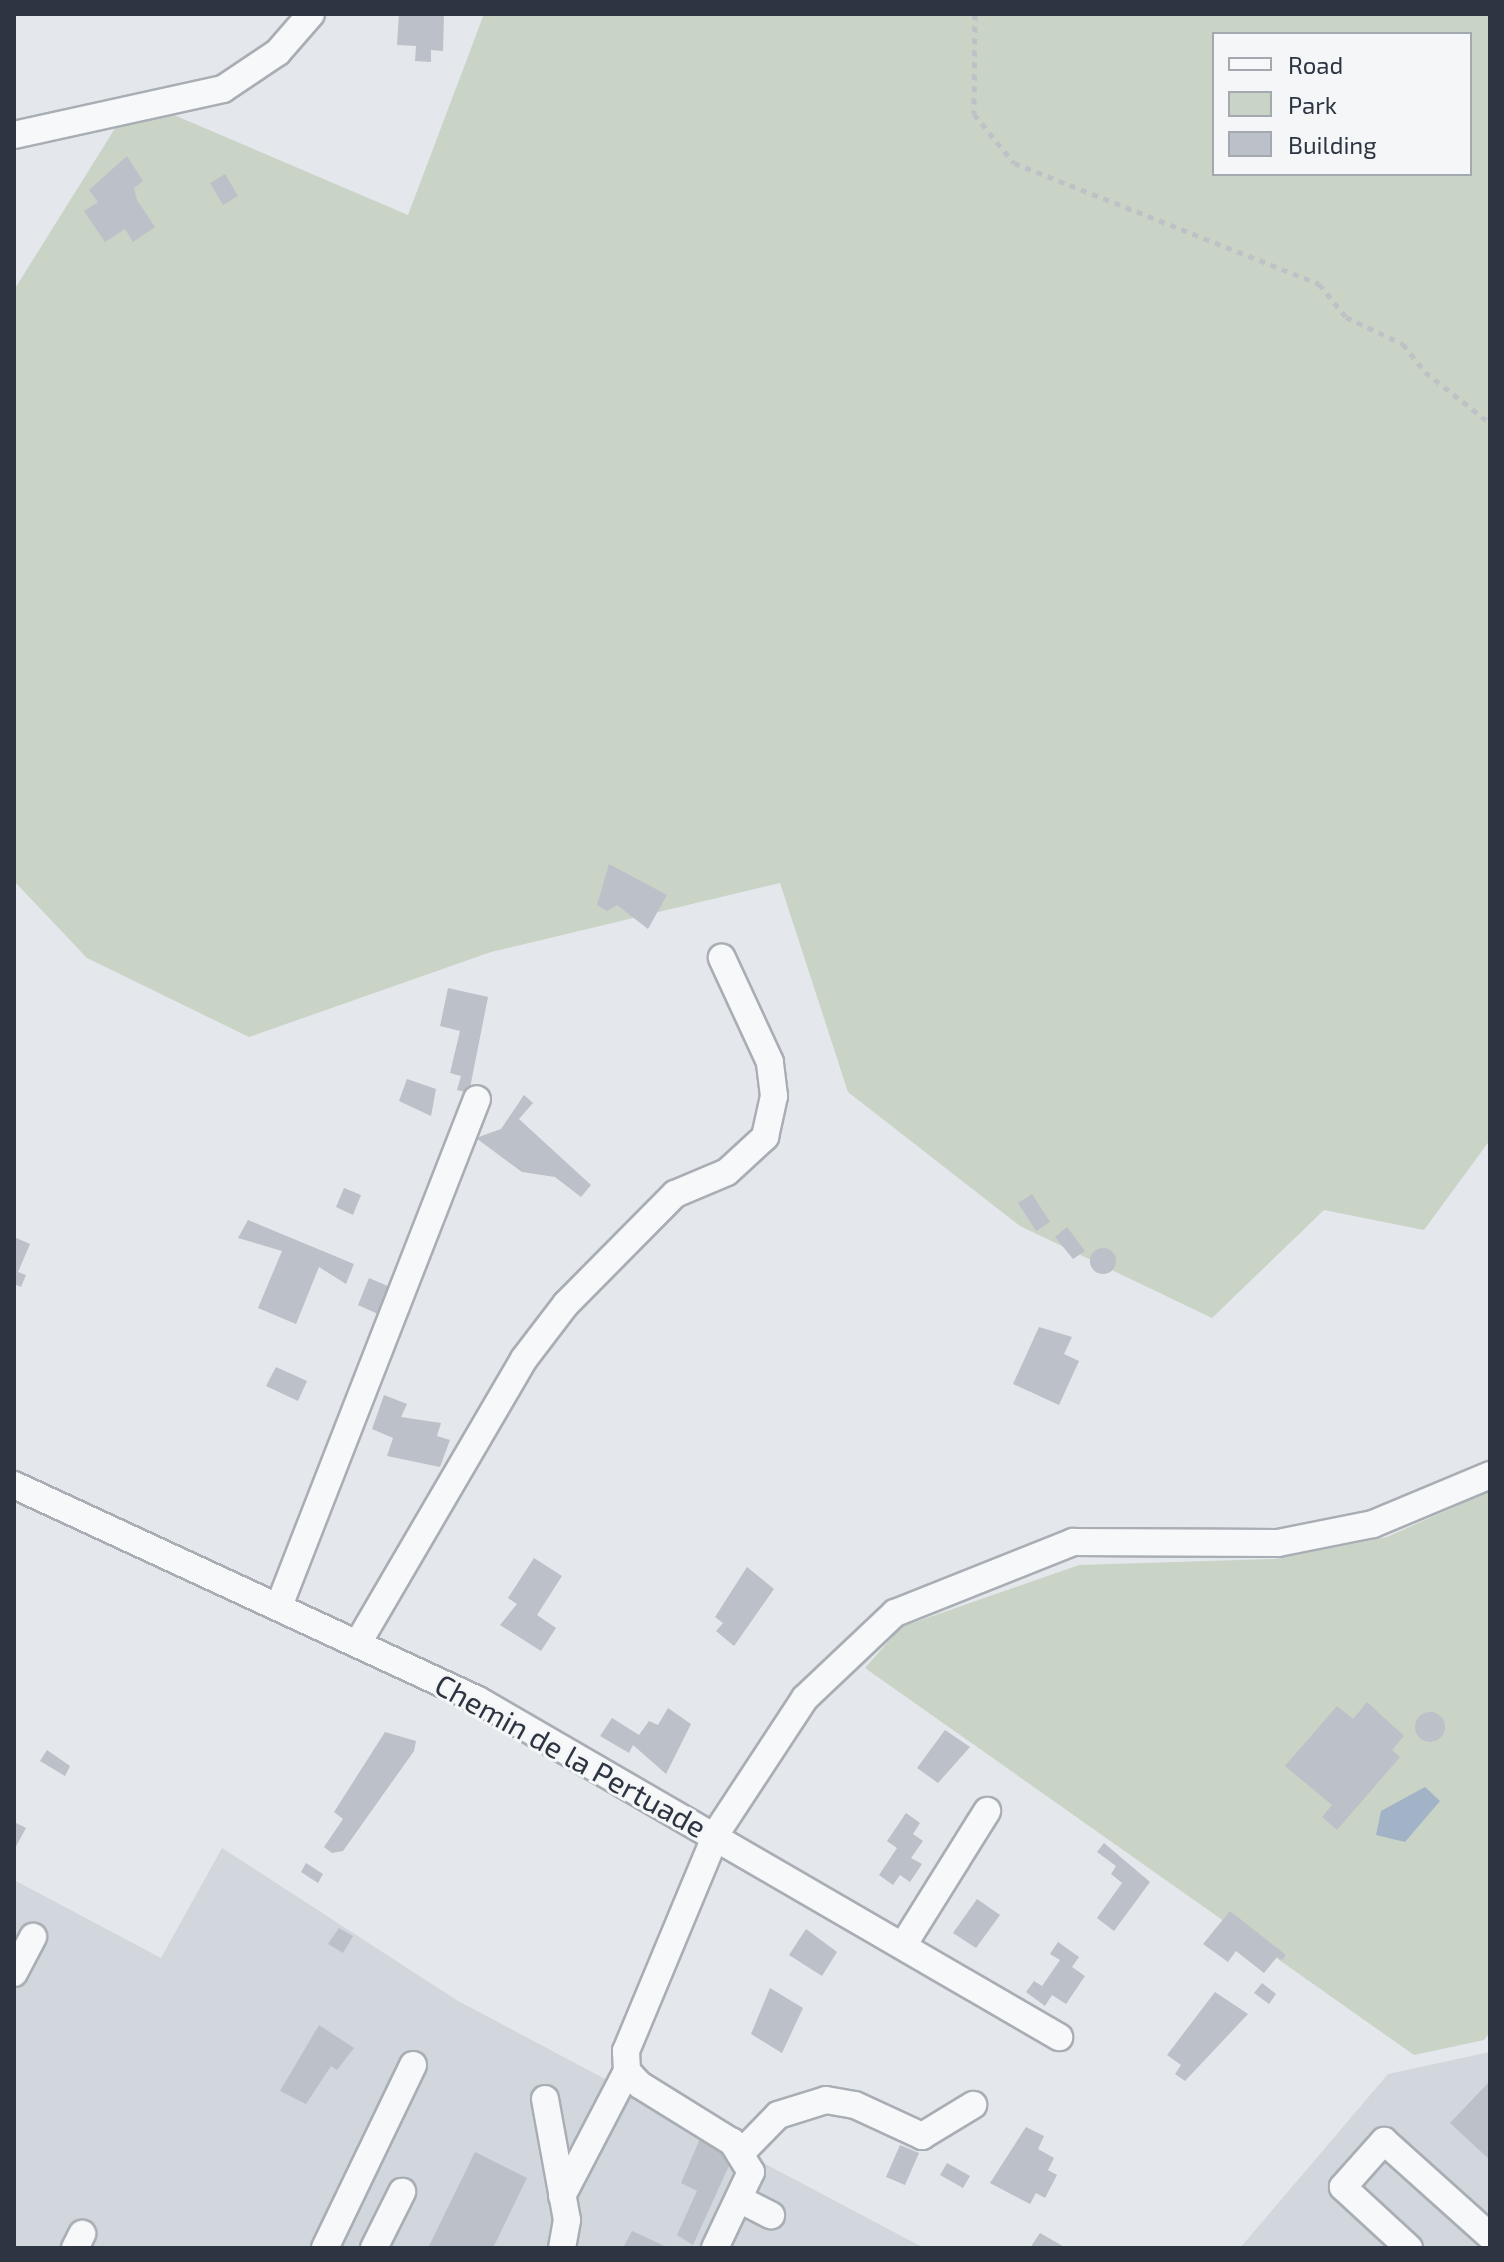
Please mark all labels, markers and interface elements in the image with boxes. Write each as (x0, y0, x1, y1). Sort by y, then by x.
legend (1212, 32, 1472, 176)
text: Road (1288, 50, 1343, 79)
text: Park (1288, 90, 1337, 119)
text: Building (1288, 130, 1377, 159)
street label: Chemin de la Pertuade (429, 1665, 713, 1845)

